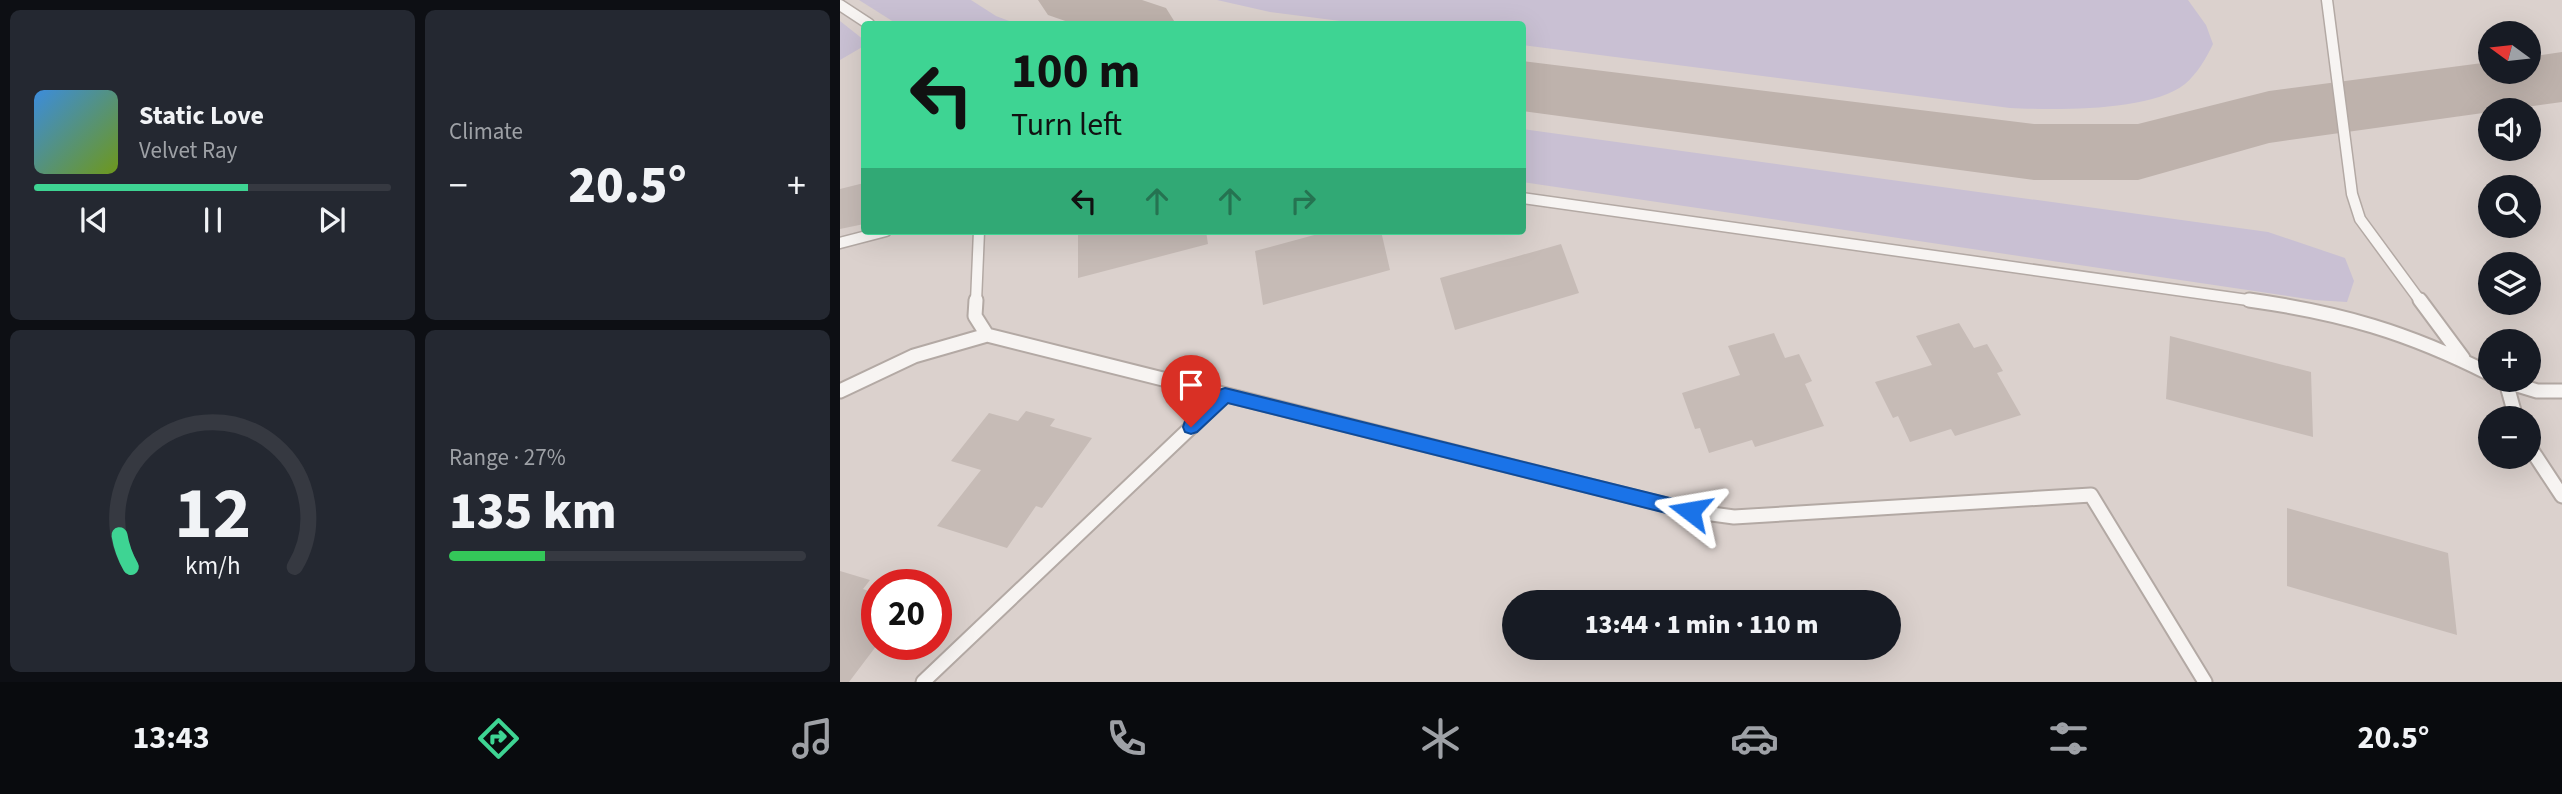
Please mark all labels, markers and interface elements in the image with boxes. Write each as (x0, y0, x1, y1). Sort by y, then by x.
north arrow (2478, 21, 2541, 84)
map controls (2478, 21, 2541, 469)
text: 100 m (1011, 37, 1140, 107)
icon: left (896, 49, 987, 140)
text: Static Love (139, 97, 264, 134)
button: sound (2478, 98, 2541, 161)
text: Turn left (1011, 102, 1122, 148)
text: Climate (449, 115, 523, 148)
text: Velvet Ray (139, 134, 237, 167)
text: 20.5° (568, 149, 687, 223)
text: − (449, 159, 468, 213)
text: + (787, 159, 806, 213)
button: search (2478, 175, 2541, 238)
icon: left (1065, 182, 1103, 220)
icon: ahead (1138, 182, 1176, 220)
icon: ahead (1211, 182, 1249, 220)
icon: right (1284, 182, 1322, 220)
icon: previous (75, 201, 113, 239)
icon: pause (194, 201, 232, 239)
icon: next (313, 201, 351, 239)
button: layers (2478, 252, 2541, 315)
button: + (2478, 329, 2541, 392)
pin (1161, 355, 1221, 427)
icon: arrive (1172, 366, 1210, 404)
button: − (2478, 406, 2541, 469)
text: Range · 27% (449, 441, 566, 474)
text: 12 (174, 462, 251, 566)
position arrow (1653, 474, 1727, 548)
text: 135 km (449, 475, 617, 549)
text: km/h (185, 548, 240, 584)
speed limit sign: 20 (861, 569, 952, 660)
text: 13:44 · 1 min · 110 m (1585, 606, 1818, 643)
icon: directions (474, 714, 523, 763)
icon: music (788, 714, 837, 763)
icon: phone (1102, 714, 1151, 763)
icon: climate (1416, 714, 1465, 763)
icon: car (1730, 714, 1779, 763)
icon: filters (2044, 714, 2093, 763)
text: 13:43 (132, 715, 210, 761)
text: 20.5° (2358, 715, 2429, 761)

